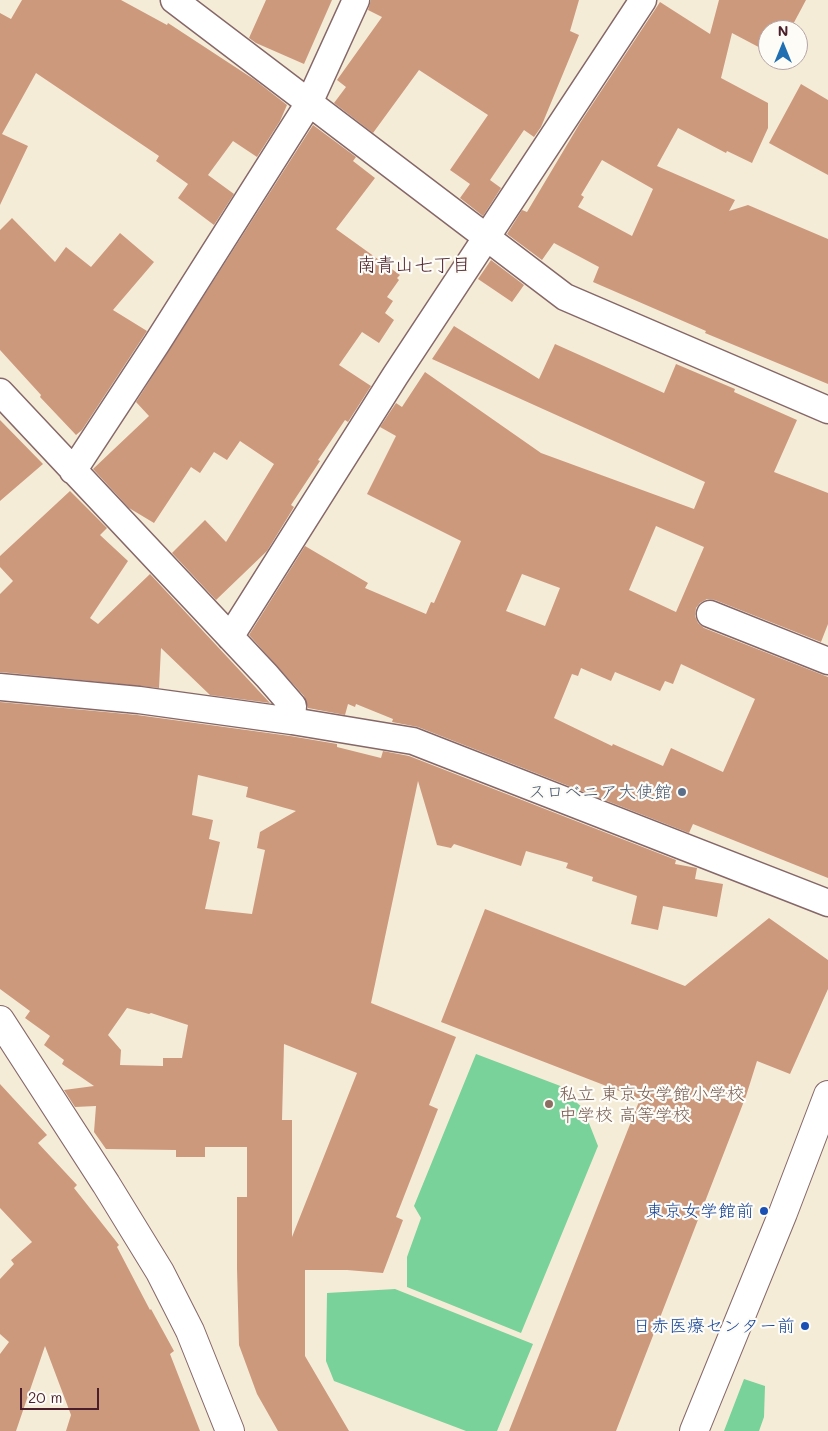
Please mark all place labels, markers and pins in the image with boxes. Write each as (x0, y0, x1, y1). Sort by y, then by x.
place label: スロベニア大使館 (528, 781, 672, 803)
marker: スロベニア大使館 (676, 786, 688, 798)
place label: 私立 東京女学館小学校 中学校 高等学校 (559, 1083, 745, 1126)
marker: 私立 東京女学館小学校 中学校 高等学校 (543, 1098, 555, 1110)
place label: 東京女学館前 (646, 1200, 754, 1222)
marker: 東京女学館前 (758, 1205, 770, 1217)
place label: 日赤医療センター前 (633, 1315, 795, 1337)
marker: 日赤医療センター前 (799, 1320, 811, 1332)

